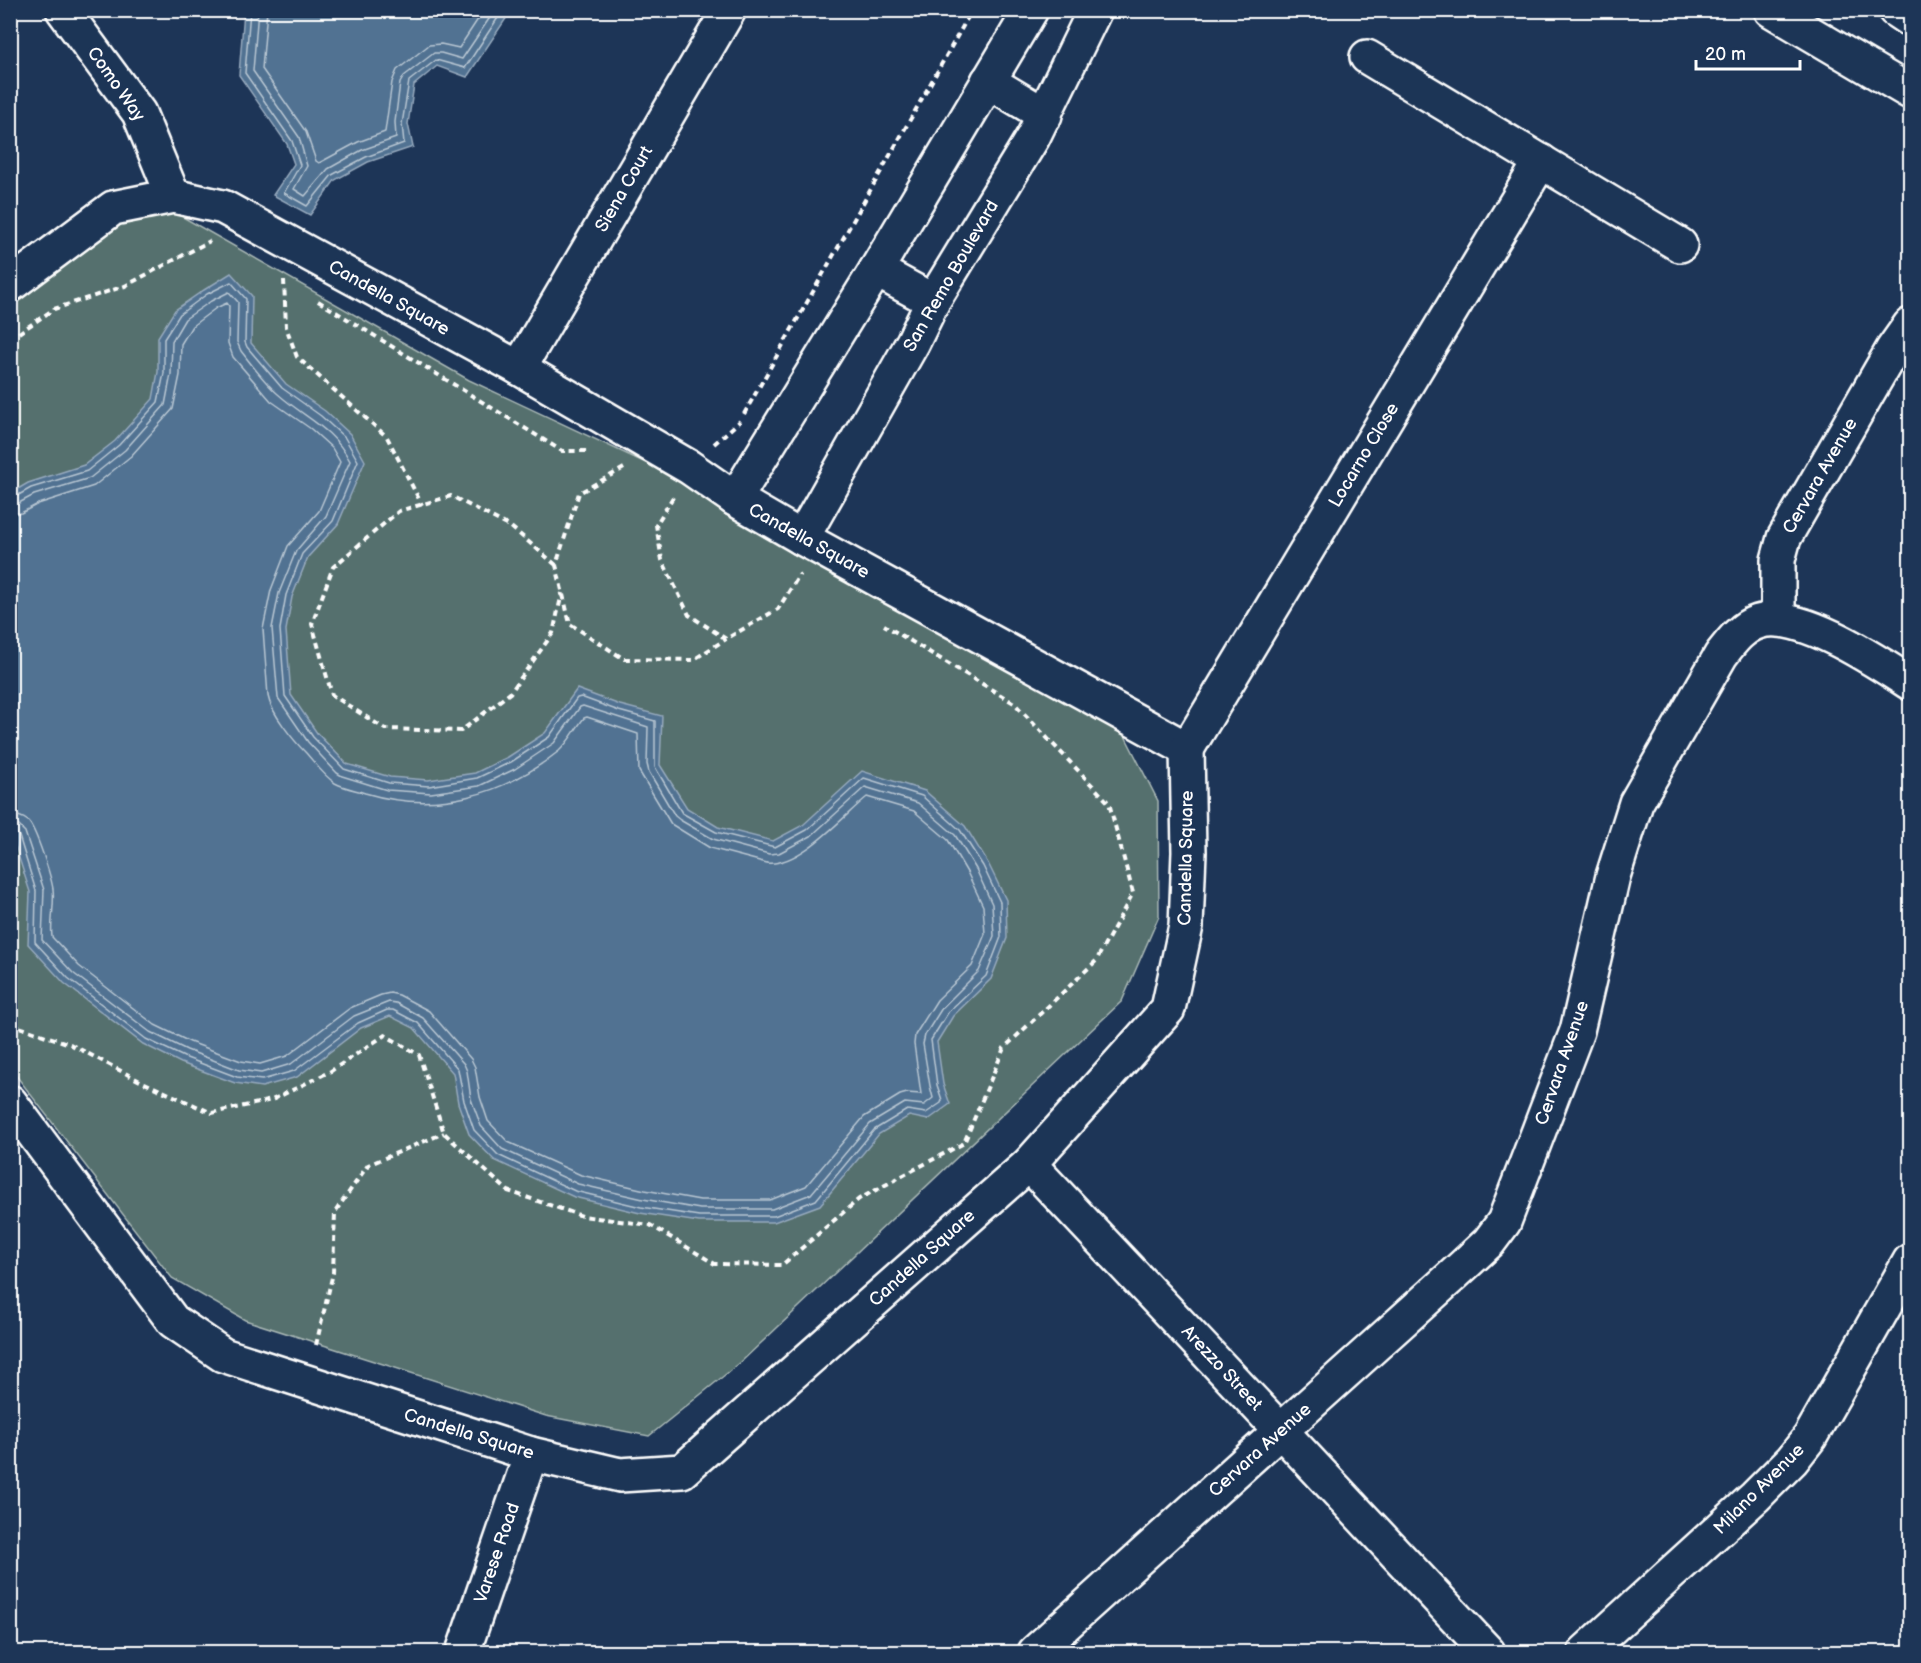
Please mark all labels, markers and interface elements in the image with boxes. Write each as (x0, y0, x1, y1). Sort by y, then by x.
scale bar (1696, 33, 1800, 71)
street label: Como Way (83, 43, 150, 126)
text: 20 m (1705, 44, 1746, 65)
street label: Siena Court (591, 142, 657, 236)
street label: San Remo Boulevard (899, 196, 1003, 356)
street label: Candella Square (325, 256, 453, 340)
street label: Locarno Close (1325, 399, 1404, 511)
street label: Cervara Avenue (1778, 414, 1862, 538)
street label: Candella Square (745, 499, 873, 583)
street label: Candella Square (1174, 790, 1198, 926)
street label: Cervara Avenue (1531, 998, 1593, 1128)
street label: Candella Square (865, 1205, 979, 1311)
street label: Arezzo Street (1177, 1321, 1267, 1415)
street label: Cervara Avenue (1205, 1398, 1316, 1501)
street label: Candella Square (401, 1404, 537, 1464)
street label: Milano Avenue (1709, 1439, 1809, 1539)
street label: Varese Road (470, 1500, 524, 1606)

